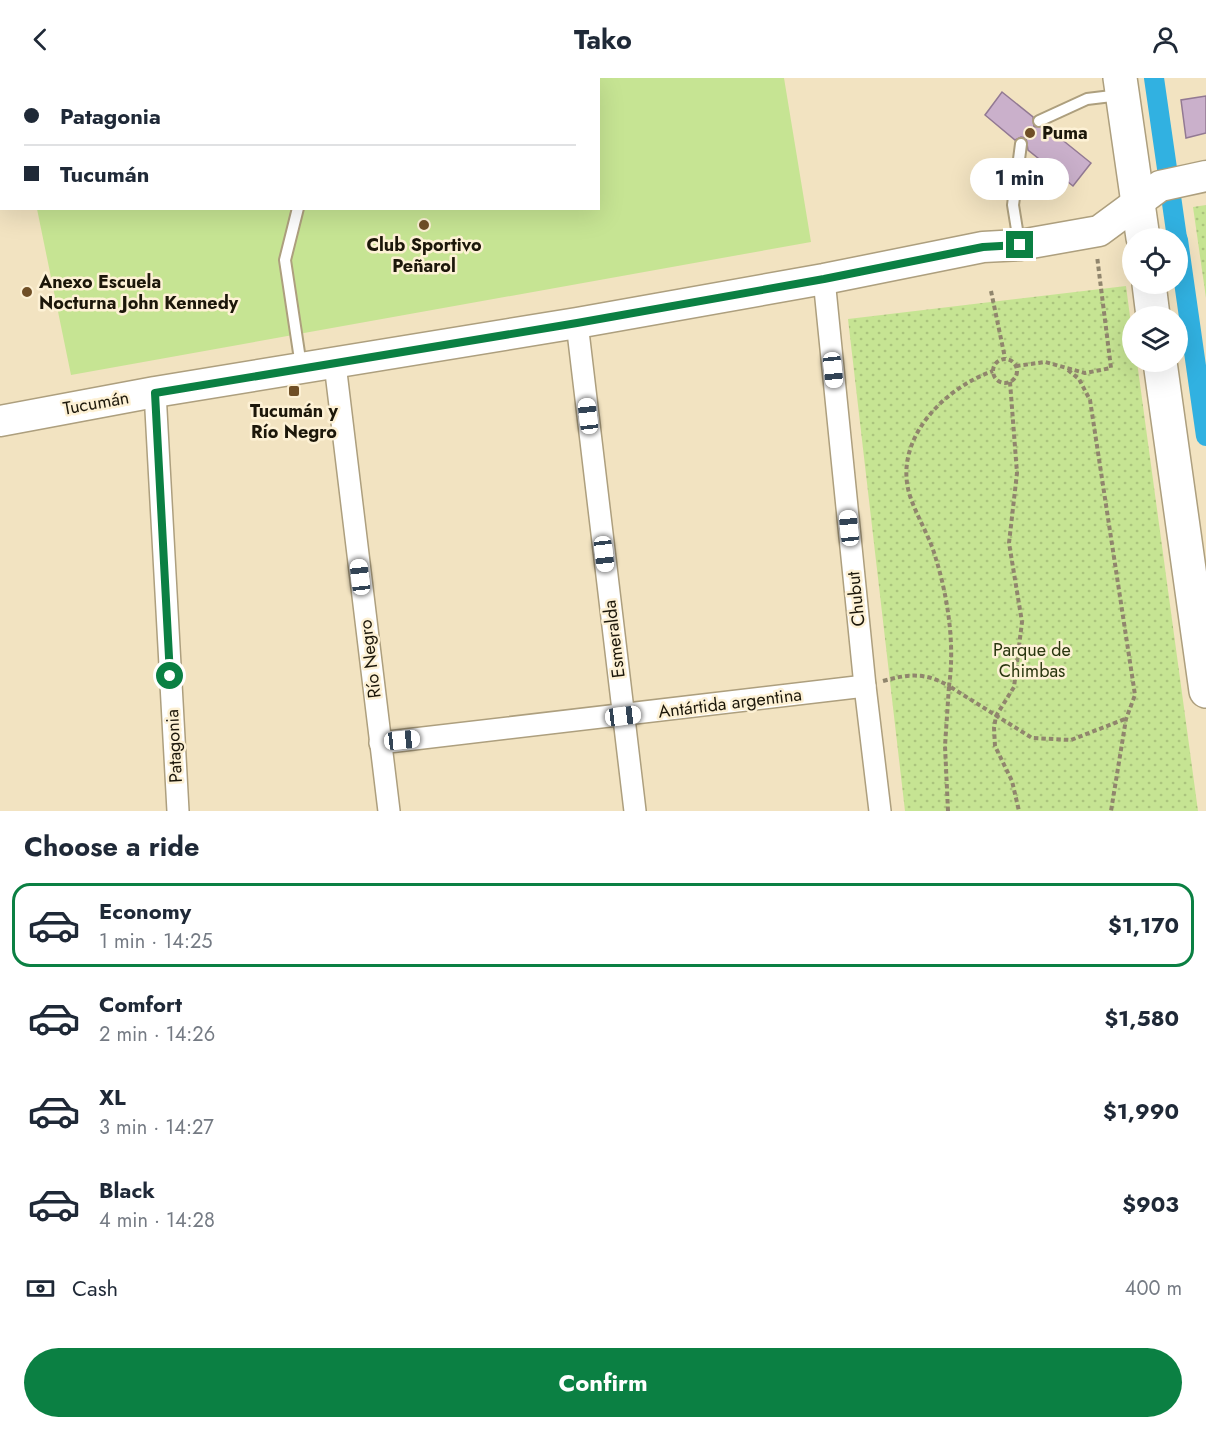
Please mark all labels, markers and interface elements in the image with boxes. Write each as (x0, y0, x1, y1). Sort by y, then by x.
text: Tako (574, 20, 632, 59)
icon: back (24, 23, 57, 56)
icon: person (1149, 23, 1182, 56)
text: Patagonia (60, 100, 161, 132)
place label: Puma (1042, 120, 1088, 146)
marker: Puma (1023, 126, 1037, 140)
text: Tucumán (60, 158, 149, 190)
callout: 1 min (970, 158, 1070, 200)
text: 1 min (995, 164, 1044, 193)
marker: Club Sportivo Peñarol (417, 218, 431, 232)
map controls (1122, 228, 1188, 372)
button: locate (1122, 228, 1188, 294)
route end (1006, 231, 1033, 258)
place label: Club Sportivo Peñarol (366, 232, 482, 279)
place label: Anexo Escuela Nocturna John Kennedy (38, 269, 239, 316)
marker: Anexo Escuela Nocturna John Kennedy (20, 285, 34, 299)
button: layers (1122, 306, 1188, 372)
car (822, 351, 844, 389)
street label: Tucumán (61, 384, 131, 422)
marker: Tucumán y Río Negro (287, 384, 301, 398)
car (577, 397, 599, 435)
place label: Tucumán y Río Negro (250, 398, 339, 445)
car (838, 509, 860, 547)
car (593, 535, 615, 573)
car (349, 558, 371, 596)
street label: Chubut (840, 569, 872, 628)
street label: Esmeralda (596, 599, 632, 679)
street label: Río Negro (352, 618, 388, 700)
park label: Parque de Chimbas (993, 637, 1071, 684)
route start (156, 662, 183, 689)
street label: Antártida argentina (657, 681, 803, 725)
car (604, 705, 642, 727)
street label: Patagonia (159, 708, 189, 784)
car (383, 729, 421, 751)
text: Choose a ride (24, 827, 199, 866)
text: Economy (99, 895, 191, 927)
icon: car (27, 898, 81, 952)
text: $1,170 (1108, 909, 1179, 941)
text: 1 min · 14:25 (99, 927, 213, 956)
text: Comfort (99, 988, 182, 1020)
icon: car (27, 991, 81, 1045)
text: $1,580 (1104, 1002, 1179, 1034)
text: 2 min · 14:26 (99, 1020, 215, 1049)
text: XL (99, 1081, 126, 1113)
icon: car (27, 1084, 81, 1138)
text: $1,990 (1103, 1095, 1179, 1127)
text: 3 min · 14:27 (99, 1113, 214, 1142)
text: Black (99, 1174, 155, 1206)
icon: car (27, 1177, 81, 1231)
text: $903 (1122, 1188, 1179, 1220)
text: 4 min · 14:28 (99, 1206, 215, 1235)
icon: cash (24, 1272, 57, 1305)
text: Cash (72, 1272, 118, 1304)
text: 400 m (1125, 1274, 1182, 1303)
button: Confirm (24, 1348, 1182, 1417)

